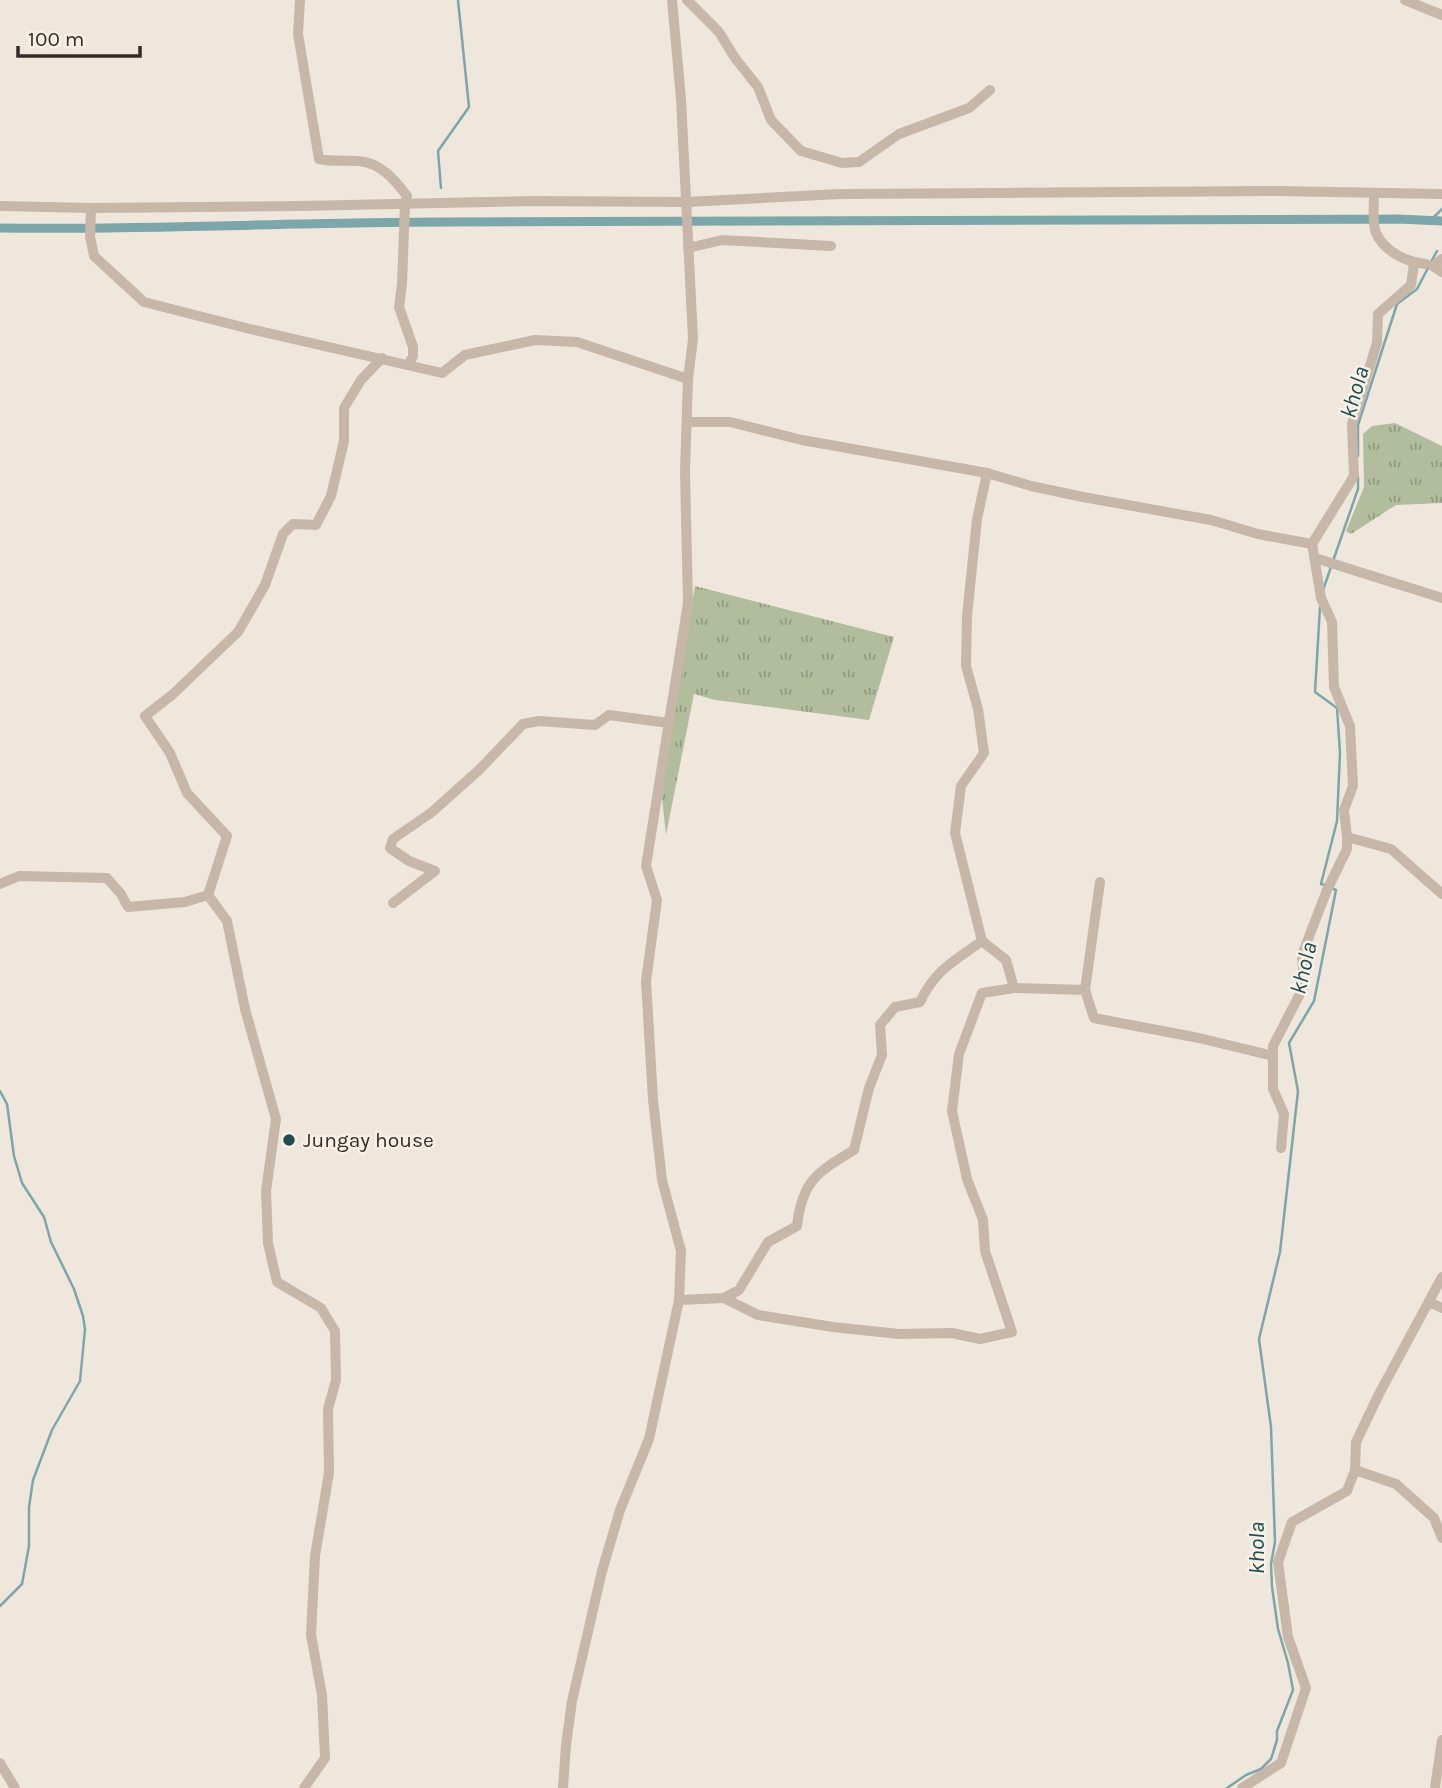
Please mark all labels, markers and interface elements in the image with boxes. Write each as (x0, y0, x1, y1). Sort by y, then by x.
scale bar (18, 14, 140, 58)
text: 100 m (28, 27, 85, 51)
water label: khola (1334, 363, 1375, 421)
water label: khola (1284, 939, 1323, 997)
place label: Jungay house (303, 1128, 434, 1152)
marker: Jungay house (281, 1132, 297, 1148)
water label: khola (1243, 1522, 1270, 1574)

